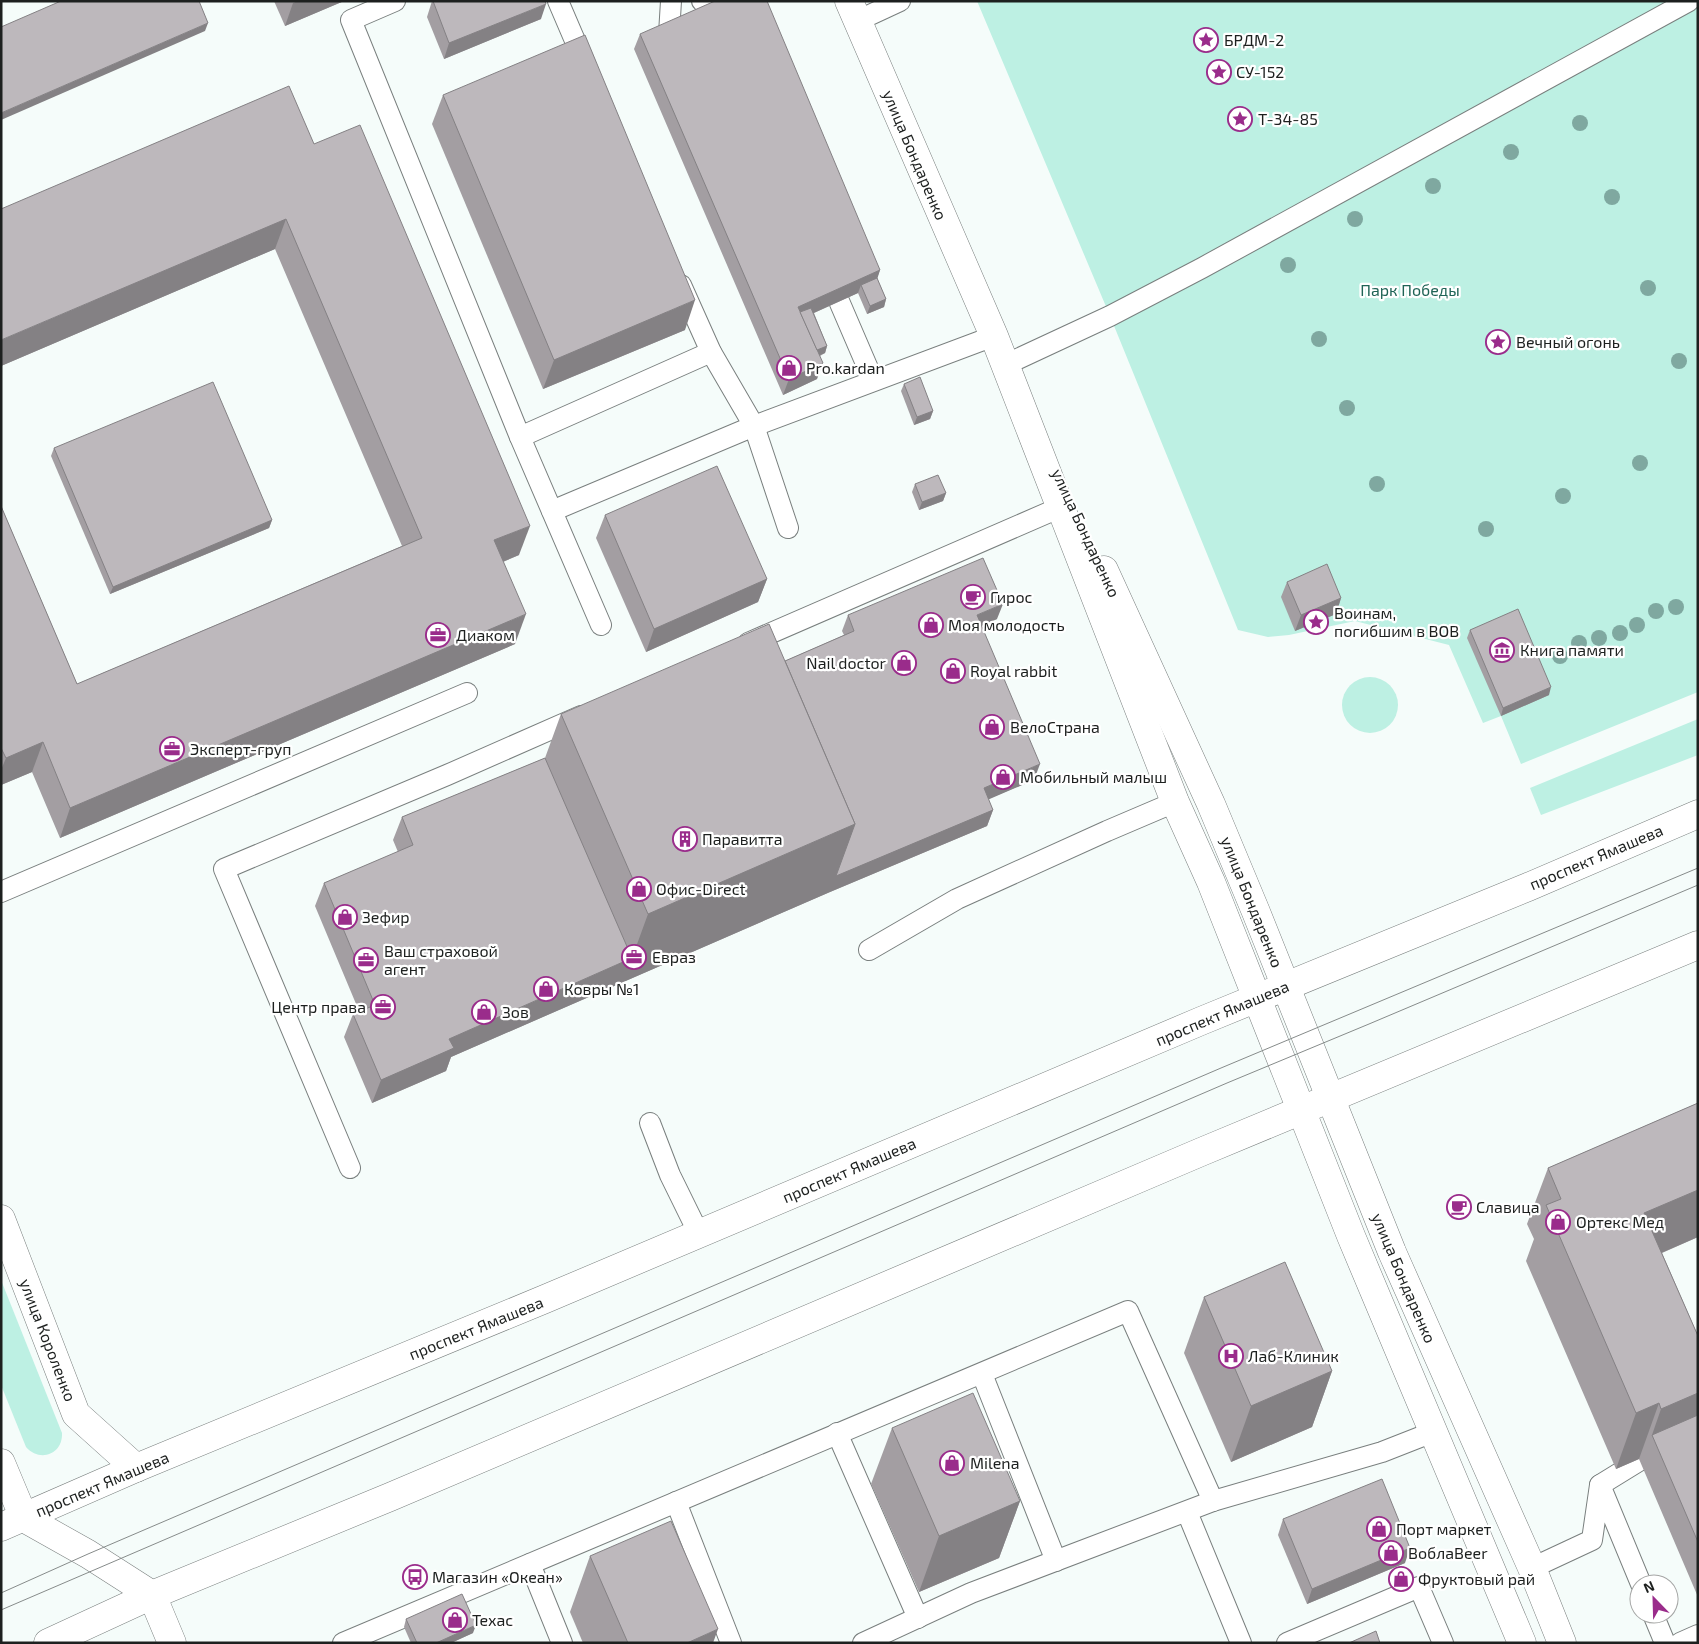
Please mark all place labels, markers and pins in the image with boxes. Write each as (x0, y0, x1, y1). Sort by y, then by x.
place icon: БРДМ-2 (1193, 27, 1219, 53)
place label: БРДМ-2 (1224, 30, 1284, 49)
place icon: СУ-152 (1206, 59, 1232, 85)
place label: СУ-152 (1236, 62, 1284, 81)
place icon: Т-34-85 (1227, 106, 1253, 132)
place label: Т-34-85 (1258, 109, 1318, 128)
place icon: Вечный огонь (1485, 329, 1511, 355)
place label: Вечный огонь (1516, 332, 1620, 351)
shop icon: Pro.kardan (776, 355, 802, 381)
place label: Pro.kardan (806, 358, 885, 377)
cafe icon: Гирос (960, 584, 986, 610)
place label: Гирос (990, 587, 1033, 606)
place label: Воинам, погибшим в ВОВ (1334, 603, 1459, 640)
place icon: Воинам, погибшим в ВОВ (1303, 609, 1329, 635)
shop icon: Моя молодость (918, 612, 944, 638)
place label: Моя молодость (948, 615, 1065, 634)
office icon: Диаком (425, 622, 451, 648)
place label: Диаком (456, 625, 515, 644)
museum icon: Книга памяти (1489, 637, 1515, 663)
place label: Книга памяти (1520, 640, 1624, 659)
shop icon: Nail doctor (891, 650, 917, 676)
place label: Nail doctor (806, 653, 887, 672)
shop icon: Royal rabbit (940, 658, 966, 684)
place label: Royal rabbit (970, 661, 1057, 680)
shop icon: ВелоСтрана (979, 714, 1005, 740)
place label: ВелоСтрана (1010, 717, 1100, 736)
office icon: Эксперт-груп (159, 736, 185, 762)
place label: Эксперт-груп (190, 739, 292, 759)
shop icon: Мобильный малыш (990, 764, 1016, 790)
place label: Мобильный малыш (1020, 767, 1167, 786)
building icon: Паравитта (672, 826, 698, 852)
place label: Паравитта (702, 829, 782, 848)
shop icon: Офис-Direct (626, 876, 652, 902)
place label: Офис-Direct (656, 879, 746, 898)
shop icon: Зефир (332, 904, 358, 930)
place label: Зефир (362, 907, 410, 926)
place label: Ваш страховой агент (384, 941, 498, 978)
office icon: Евраз (621, 944, 647, 970)
office icon: Ваш страховой агент (353, 947, 379, 973)
place label: Евраз (652, 947, 696, 966)
shop icon: Ковры №1 (533, 976, 559, 1002)
place label: Ковры №1 (564, 979, 639, 998)
office icon: Центр права (370, 994, 396, 1020)
place label: Центр права (271, 997, 366, 1016)
shop icon: Зов (471, 999, 497, 1025)
place label: Зов (502, 1002, 529, 1021)
cafe icon: Славица (1446, 1194, 1472, 1220)
place label: Славица (1476, 1197, 1540, 1216)
shop icon: Ортекс Мед (1545, 1209, 1571, 1235)
place label: Ортекс Мед (1576, 1212, 1664, 1231)
hospital icon: Лаб-Клиник (1218, 1343, 1244, 1369)
place label: Лаб-Клиник (1248, 1346, 1339, 1365)
shop icon: Milena (939, 1450, 965, 1476)
place label: Milena (970, 1453, 1019, 1472)
shop icon: Порт маркет (1366, 1516, 1392, 1542)
place label: Порт маркет (1396, 1519, 1492, 1538)
shop icon: ВоблаBeer (1378, 1540, 1404, 1566)
place label: ВоблаBeer (1408, 1543, 1488, 1562)
bus stop icon: Магазин «Океан» (402, 1564, 428, 1590)
shop icon: Фруктовый рай (1388, 1566, 1414, 1592)
place label: Магазин «Океан» (432, 1567, 563, 1586)
place label: Фруктовый рай (1418, 1569, 1535, 1589)
shop icon: Техас (442, 1607, 468, 1633)
place label: Техас (472, 1610, 513, 1629)

